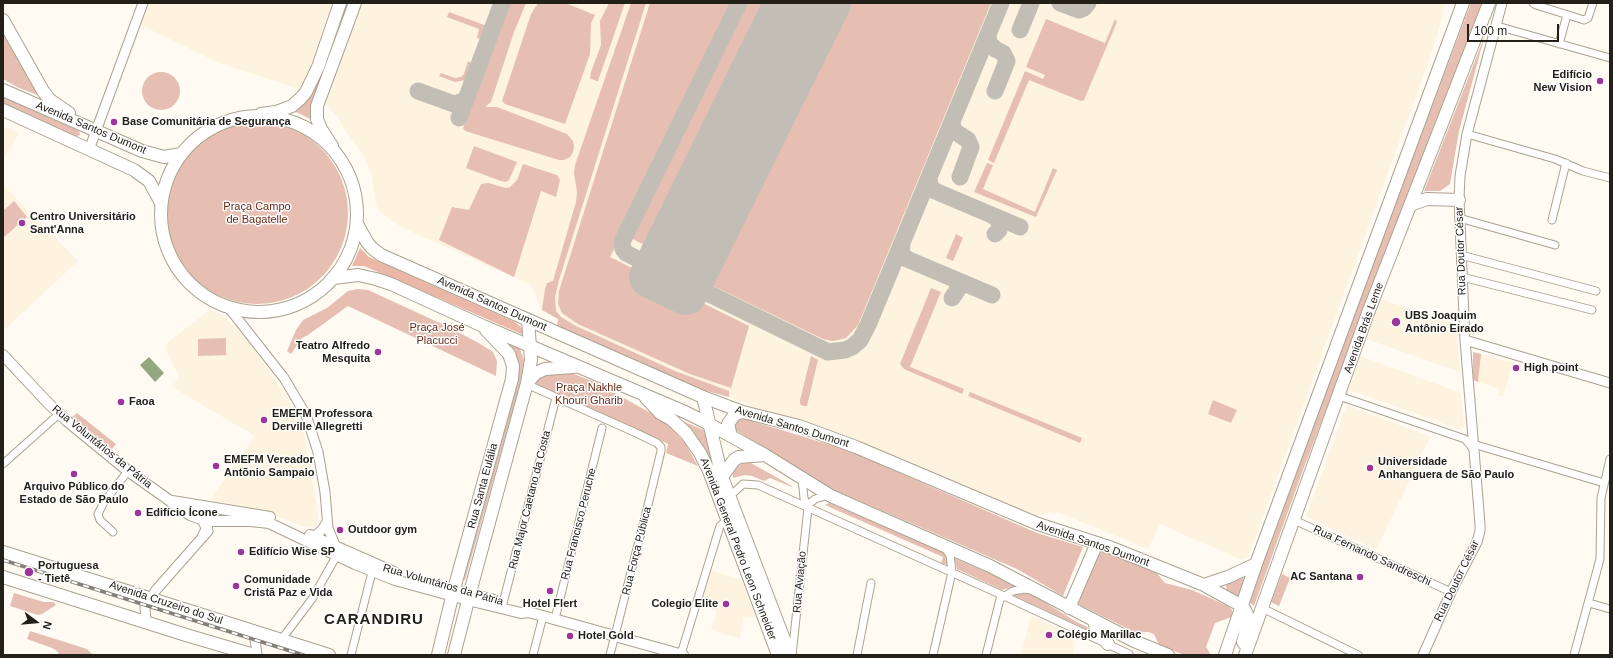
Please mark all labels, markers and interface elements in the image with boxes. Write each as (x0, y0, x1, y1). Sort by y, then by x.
scale bar (1469, 16, 1561, 42)
text: 100 m (1474, 24, 1507, 38)
place label: Edifício New Vision (1534, 68, 1592, 94)
marker: Edifício New Vision (1595, 76, 1605, 86)
street label: Avenida Santos Dumont (34, 99, 148, 157)
place label: Base Comunitária de Segurança (122, 115, 291, 129)
marker: Base Comunitária de Segurança (109, 117, 119, 127)
park label: Praça Campo de Bagatelle (223, 200, 291, 226)
street label: Rua Doutor César (1453, 206, 1469, 296)
place label: Centro Universitário Sant'Anna (30, 210, 136, 236)
marker: Centro Universitário Sant'Anna (17, 218, 27, 228)
street label: Avenida Santos Dumont (435, 274, 549, 334)
street label: Avenida Brás Leme (1341, 281, 1387, 375)
place label: UBS Joaquim Antônio Eirado (1405, 309, 1484, 335)
marker: UBS Joaquim Antônio Eirado (1390, 316, 1402, 328)
park label: Praça José Placucci (409, 321, 465, 347)
place label: Teatro Alfredo Mesquita (296, 339, 370, 365)
marker: Teatro Alfredo Mesquita (373, 347, 383, 357)
place label: High point (1524, 361, 1578, 375)
marker: High point (1511, 363, 1521, 373)
park label: Praça Nakhle Khouri Gharib (555, 381, 623, 407)
place label: Faoa (129, 395, 155, 409)
marker: Faoa (116, 397, 126, 407)
street label: Rua Voluntários da Pátria (49, 403, 155, 491)
street label: Avenida Santos Dumont (733, 403, 851, 451)
place label: EMEFM Professora Derville Allegretti (272, 407, 372, 433)
marker: EMEFM Professora Derville Allegretti (259, 415, 269, 425)
street label: Rua Major Caetano da Costa (506, 429, 554, 571)
street label: Rua Santa Eulália (465, 442, 501, 530)
place label: EMEFM Vereador Antõnio Sampaio (224, 453, 314, 479)
place label: Universidade Anhanguera de São Paulo (1378, 455, 1514, 481)
street label: Avenida General Pedro Leon Schneider (697, 456, 779, 642)
marker: EMEFM Vereador Antõnio Sampaio (211, 461, 221, 471)
marker: Universidade Anhanguera de São Paulo (1365, 463, 1375, 473)
street label: Rua Francisco Peruche (559, 467, 599, 581)
marker: Arquivo Público do Estado de São Paulo (69, 469, 79, 479)
place label: Arquivo Público do Estado de São Paulo (20, 480, 128, 506)
place label: Edifício Ícone (146, 506, 218, 520)
street label: Rua Força Pública (620, 506, 654, 596)
marker: Edifício Ícone (133, 508, 143, 518)
street label: Avenida Santos Dumont (1035, 518, 1151, 570)
place label: Outdoor gym (348, 523, 417, 537)
street label: Rua Fernando Sandreschi (1311, 523, 1433, 589)
marker: Outdoor gym (335, 525, 345, 535)
street label: Rua Doutor César (1432, 538, 1482, 624)
place label: Edifício Wise SP (249, 545, 335, 559)
marker: Edifício Wise SP (236, 547, 246, 557)
street label: Rua Aviação (791, 550, 809, 614)
place label: Portuguesa - Tietê (38, 559, 99, 585)
street label: Rua Voluntários da Pátria (381, 561, 505, 609)
marker: Portuguesa - Tietê (23, 566, 35, 578)
place label: AC Santana (1290, 570, 1352, 584)
marker: AC Santana (1355, 572, 1365, 582)
place label: Comunidade Cristã Paz e Vida (244, 573, 332, 599)
street label: Avenida Cruzeiro do Sul (108, 578, 224, 628)
marker: Comunidade Cristã Paz e Vida (231, 581, 241, 591)
marker: Hotel Flert (545, 586, 555, 596)
place label: Hotel Flert (523, 597, 577, 611)
place label: Colegio Elite (651, 597, 718, 611)
marker: Colegio Elite (721, 599, 731, 609)
north arrow (16, 602, 56, 642)
district label: CARANDIRU (324, 611, 424, 629)
text: N (41, 620, 54, 631)
place label: Colégio Marillac (1057, 628, 1141, 642)
place label: Hotel Gold (578, 629, 634, 643)
marker: Colégio Marillac (1044, 630, 1054, 640)
marker: Hotel Gold (565, 631, 575, 641)

